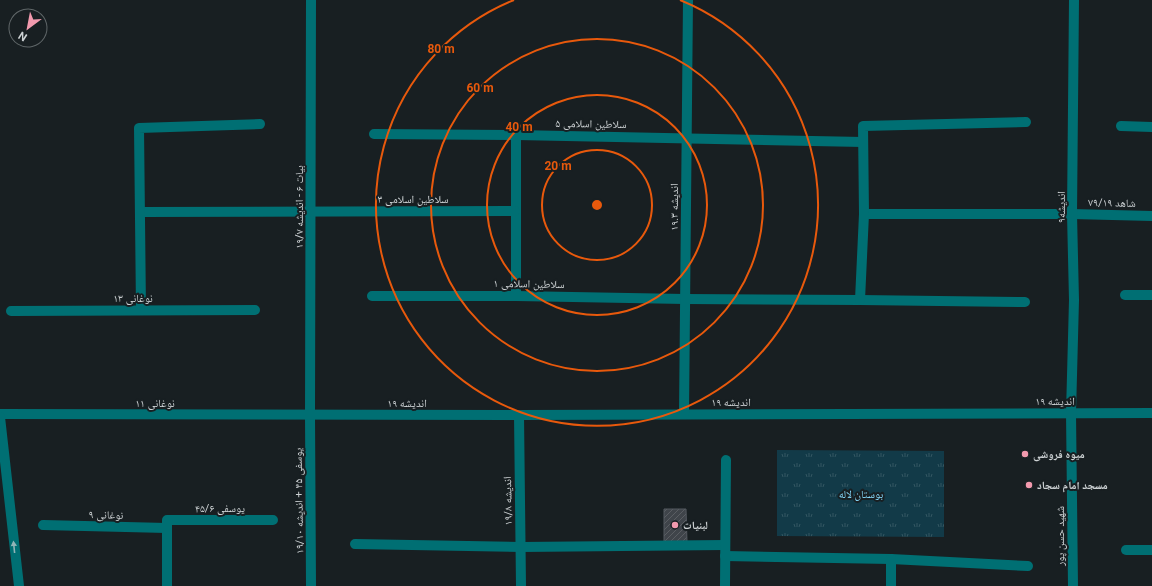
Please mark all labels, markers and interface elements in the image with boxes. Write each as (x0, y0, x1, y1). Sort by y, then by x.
north arrow (8, 8, 48, 48)
text: N (16, 28, 30, 44)
text: 80 m (427, 42, 455, 56)
text: 60 m (466, 81, 494, 95)
street label: سلاطین اسلامی ۵ (555, 117, 627, 131)
text: 40 m (505, 120, 533, 134)
text: 20 m (544, 159, 572, 173)
street label: بیات ۶ - اندیشه ۱۹/۷ (293, 165, 306, 249)
street label: اندیشه ۱۹.۳ (668, 183, 681, 231)
street label: اندیشه۹ (1055, 191, 1068, 223)
street label: سلاطین اسلامی ۳ (377, 193, 449, 206)
street label: شاهد ۷۹/۱۹ (1088, 196, 1136, 210)
centre of rings (590, 198, 604, 212)
street label: سلاطین اسلامی ۱ (493, 277, 565, 291)
street label: نوغانی ۱۳ (113, 292, 153, 305)
street label: اندیشه ۱۹ (1035, 395, 1075, 408)
street label: اندیشه ۱۹ (711, 396, 751, 409)
street label: نوغانی ۱۱ (135, 397, 175, 410)
street label: اندیشه ۱۹ (387, 397, 427, 410)
street label: یوسفی ۴۵ + اندیشه ۱۹/۱۰ (292, 447, 306, 554)
place label: میوه فروشی (1033, 448, 1085, 462)
marker: میوه فروشی (1020, 449, 1030, 459)
street label: اندیشه ۱۹/۸ (501, 476, 515, 526)
place label: مسجد امام سجاد (1037, 479, 1108, 493)
marker: مسجد امام سجاد (1024, 480, 1034, 490)
park label: بوستان لاله (839, 488, 883, 501)
street label: یوسفی ۴۵/۶ (195, 502, 246, 515)
street label: شهید حسن پور (1054, 506, 1067, 567)
street label: نوغانی ۹ (88, 508, 124, 522)
place label: لبنیات (683, 519, 708, 532)
marker: لبنیات (670, 520, 680, 530)
one-way arrow (11, 541, 18, 553)

